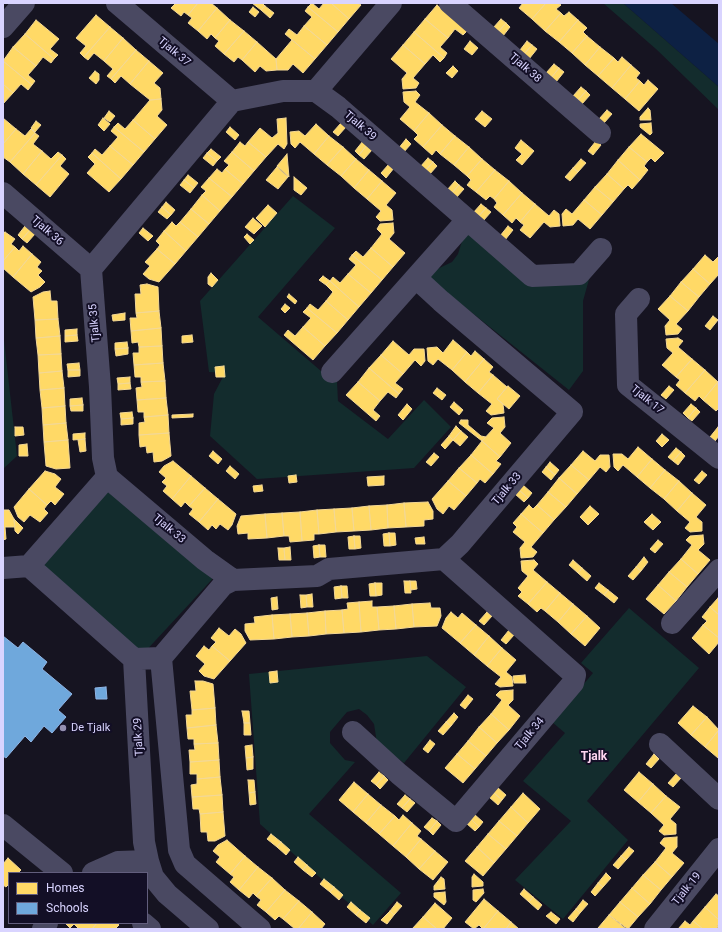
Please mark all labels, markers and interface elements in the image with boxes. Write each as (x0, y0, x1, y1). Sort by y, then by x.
street label: Tjalk 37 (155, 35, 193, 69)
street label: Tjalk 38 (506, 50, 544, 86)
street label: Tjalk 39 (341, 108, 379, 144)
street label: Tjalk 36 (28, 213, 66, 249)
street label: Tjalk 35 (87, 303, 103, 343)
street label: Tjalk 17 (628, 383, 666, 417)
street label: Tjalk 33 (490, 470, 524, 508)
street label: Tjalk 33 (150, 512, 188, 546)
street label: Tjalk 34 (513, 715, 547, 753)
street label: Tjalk 29 (131, 717, 147, 757)
place label: De Tjalk (71, 721, 110, 735)
marker: De Tjalk (58, 723, 68, 733)
district label: Tjalk (581, 750, 607, 764)
street label: Tjalk 19 (670, 870, 704, 908)
legend (8, 872, 148, 924)
text: Homes (46, 881, 84, 895)
text: Schools (46, 901, 89, 915)

